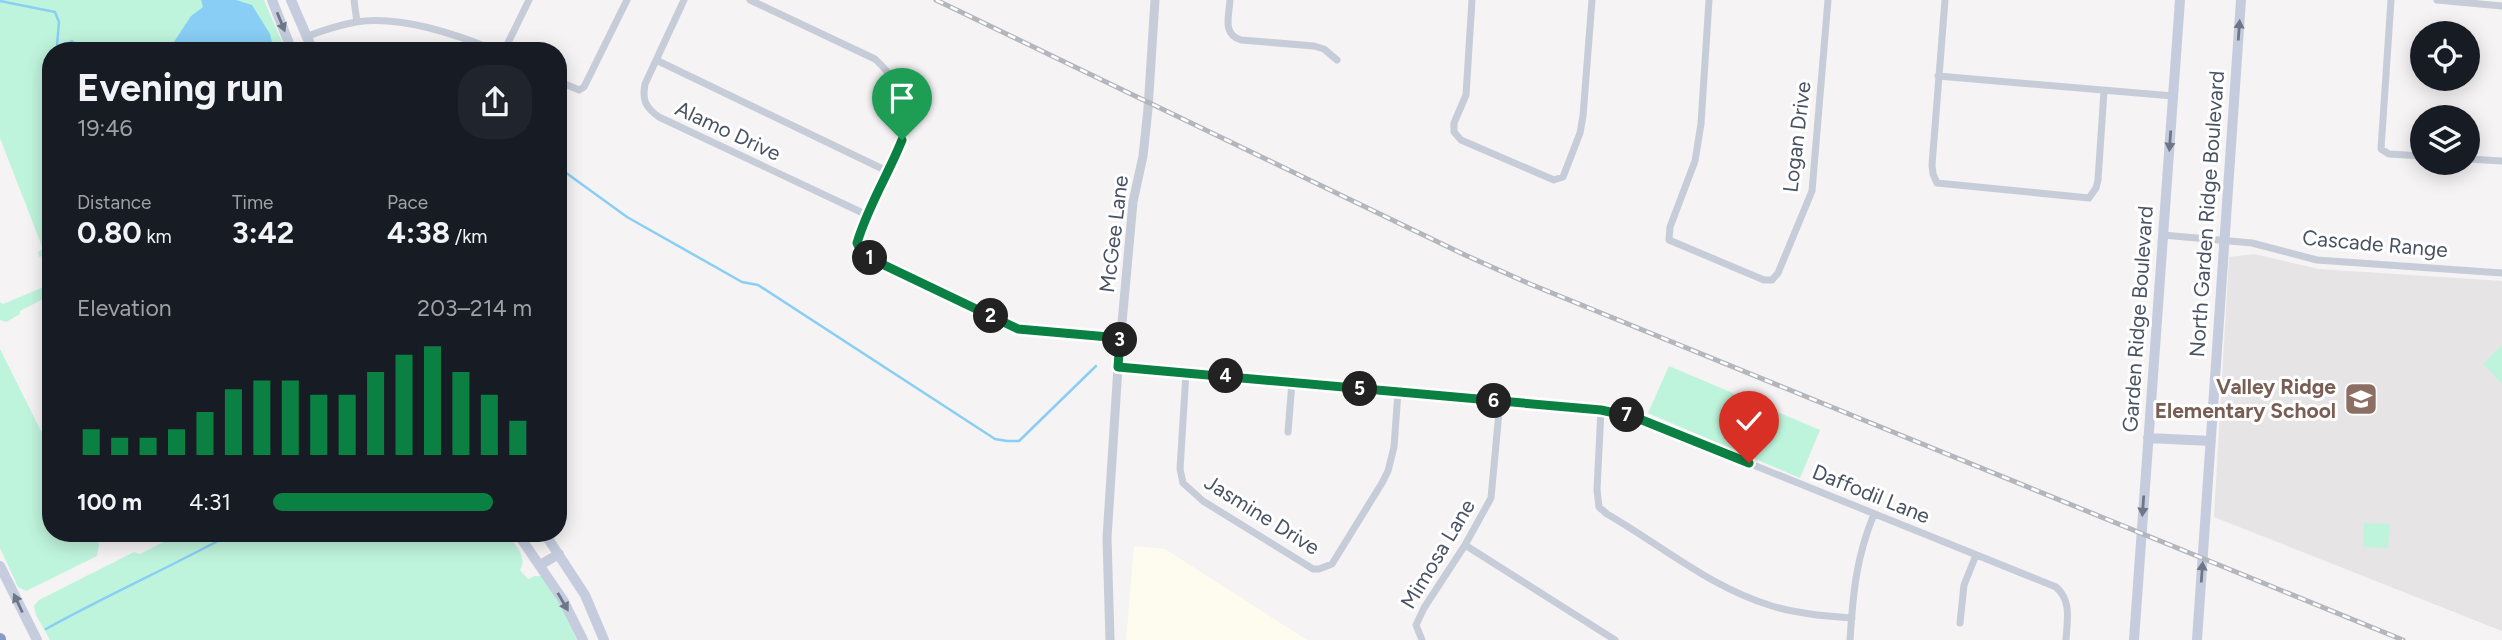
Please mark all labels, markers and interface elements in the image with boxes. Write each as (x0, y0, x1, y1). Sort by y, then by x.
one-way arrow (276, 12, 287, 33)
one-way arrow (2234, 19, 2245, 41)
map controls (2410, 21, 2480, 175)
button: locate (2410, 21, 2480, 91)
text: Evening run (77, 65, 284, 111)
button: share (458, 65, 532, 139)
pin (872, 68, 932, 140)
street label: North Garden Ridge Boulevard (2184, 70, 2229, 358)
icon: arrive (883, 79, 921, 117)
street label: Logan Drive (1777, 80, 1816, 194)
street label: Alamo Drive (672, 95, 785, 166)
button: layers (2410, 105, 2480, 175)
text: 19:46 (77, 114, 133, 142)
one-way arrow (2164, 131, 2175, 153)
street label: McGee Lane (1094, 174, 1133, 294)
text: Distance (77, 191, 151, 214)
text: Time (232, 191, 273, 214)
text: Pace (387, 191, 428, 214)
street label: Garden Ridge Boulevard (2117, 205, 2158, 433)
text: 0.80 (77, 214, 142, 251)
text: 3:42 (232, 214, 294, 251)
text: 4:38 (387, 214, 450, 251)
text: km (142, 225, 172, 248)
text: /km (450, 225, 488, 248)
street label: Cascade Range (2301, 225, 2449, 262)
pin: 1 (852, 240, 888, 276)
text: 1 (865, 246, 874, 269)
text: Elevation (77, 294, 172, 322)
text: 203–214 m (417, 294, 532, 322)
pin: 2 (974, 298, 1009, 334)
text: 2 (985, 304, 996, 327)
pin: 3 (1102, 322, 1138, 358)
text: 3 (1114, 328, 1125, 351)
pin: 4 (1208, 358, 1244, 394)
text: 4 (1219, 364, 1232, 387)
pin: 5 (1342, 372, 1378, 406)
place label: Valley Ridge Elementary School (2155, 374, 2336, 423)
text: 5 (1354, 377, 1365, 400)
school or university icon: Valley Ridge Elementary School (2342, 380, 2380, 418)
pin: 6 (1476, 384, 1512, 418)
text: 6 (1488, 389, 1499, 412)
pin (1719, 391, 1779, 463)
pin: 7 (1610, 398, 1644, 432)
icon: check (1730, 402, 1768, 440)
text: 7 (1621, 403, 1632, 426)
street label: Daffodil Lane (1809, 459, 1934, 528)
street label: Jasmine Drive (1200, 469, 1324, 560)
text: 100 m (77, 488, 142, 516)
text: 4:31 (189, 488, 231, 516)
street label: Mimosa Lane (1395, 495, 1480, 613)
one-way arrow (2138, 495, 2149, 517)
one-way arrow (2197, 561, 2208, 583)
one-way arrow (557, 592, 570, 611)
one-way arrow (12, 593, 23, 613)

